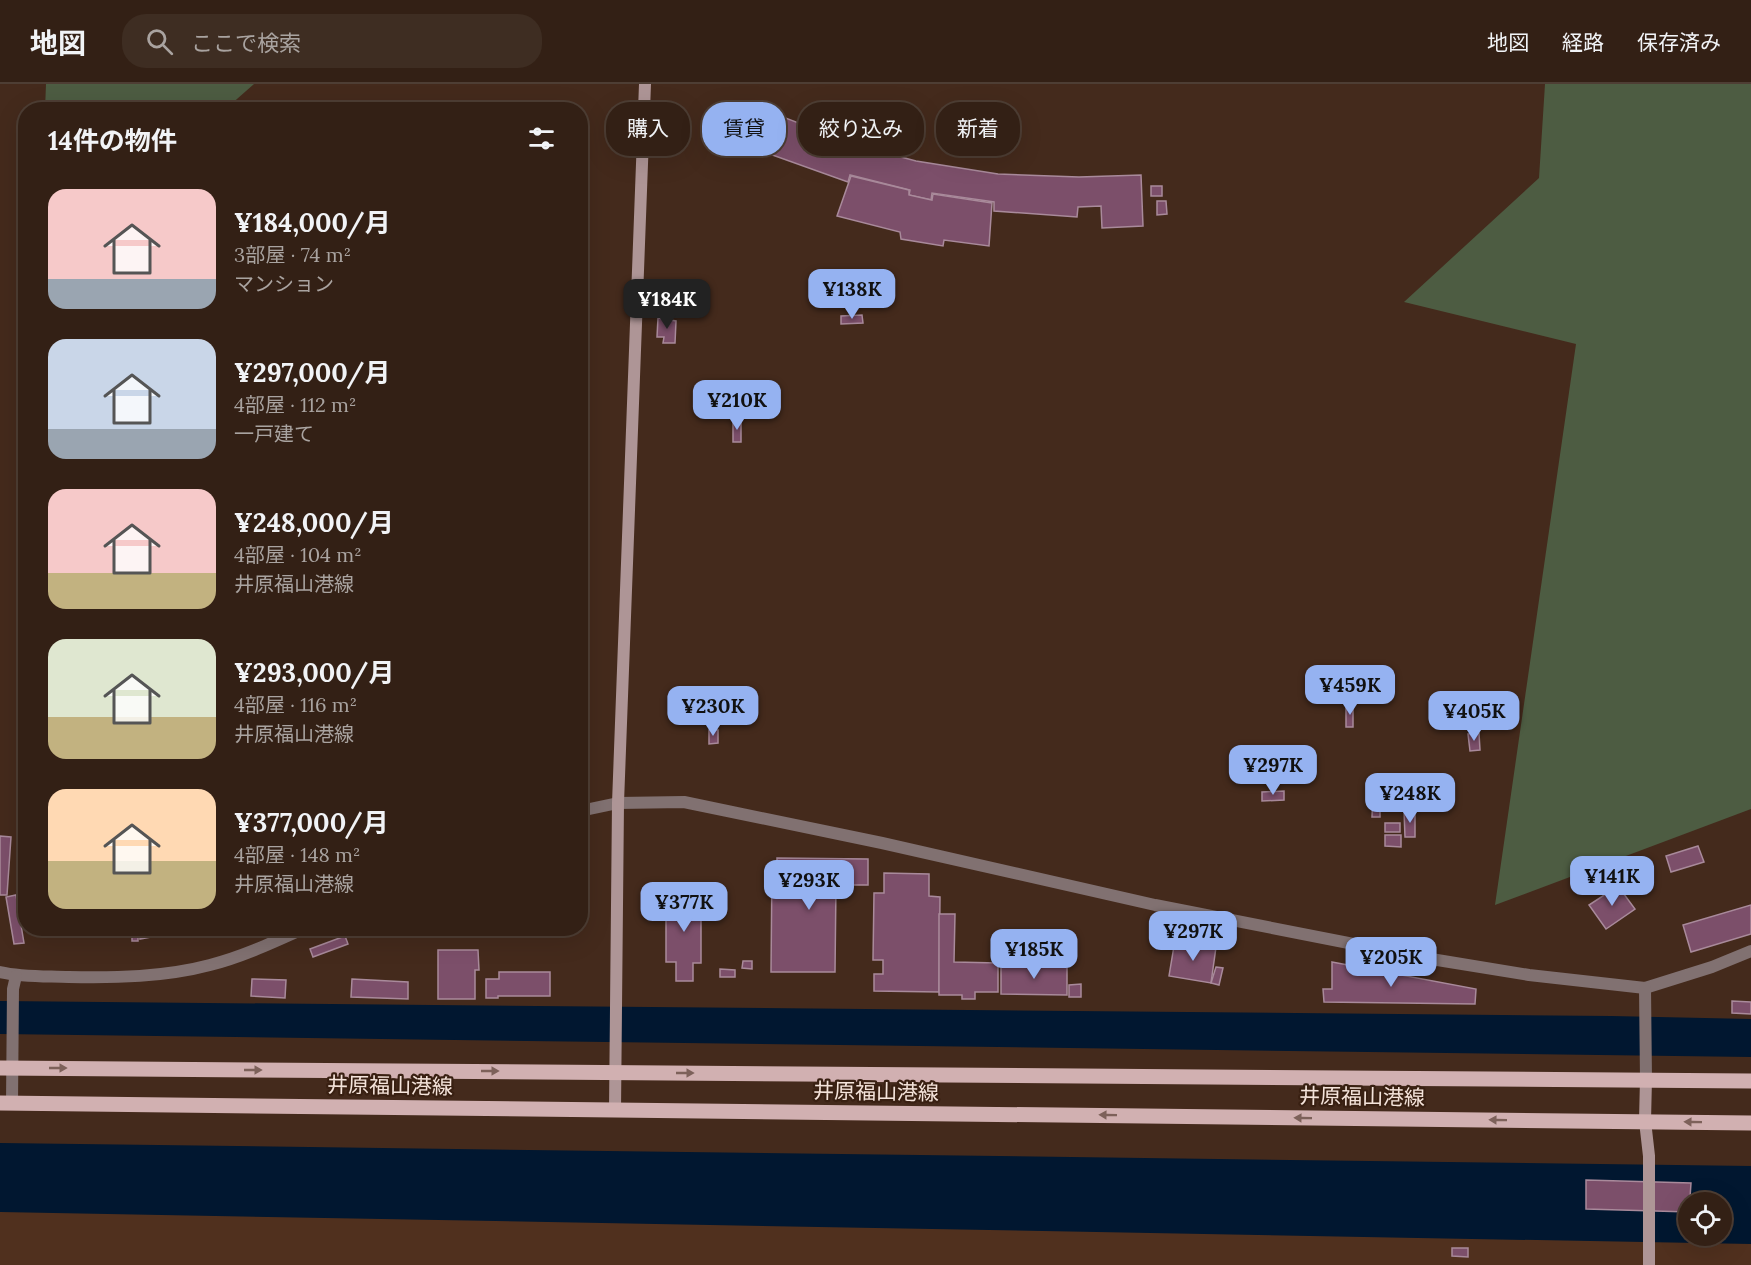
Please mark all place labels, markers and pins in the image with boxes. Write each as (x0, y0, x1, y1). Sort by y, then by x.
pin: ¥138K (810, 269, 894, 320)
pin: ¥184K (625, 279, 709, 330)
pin: ¥210K (695, 380, 779, 431)
pin: ¥459K (1308, 665, 1392, 716)
pin: ¥230K (671, 686, 755, 737)
pin: ¥405K (1432, 691, 1516, 742)
pin: ¥297K (1231, 745, 1315, 796)
pin: ¥248K (1368, 773, 1452, 824)
pin: ¥141K (1570, 856, 1654, 907)
pin: ¥293K (767, 860, 851, 911)
pin: ¥377K (642, 882, 726, 933)
pin: ¥297K (1151, 911, 1235, 962)
pin: ¥185K (992, 929, 1076, 980)
pin: ¥205K (1349, 937, 1433, 988)

